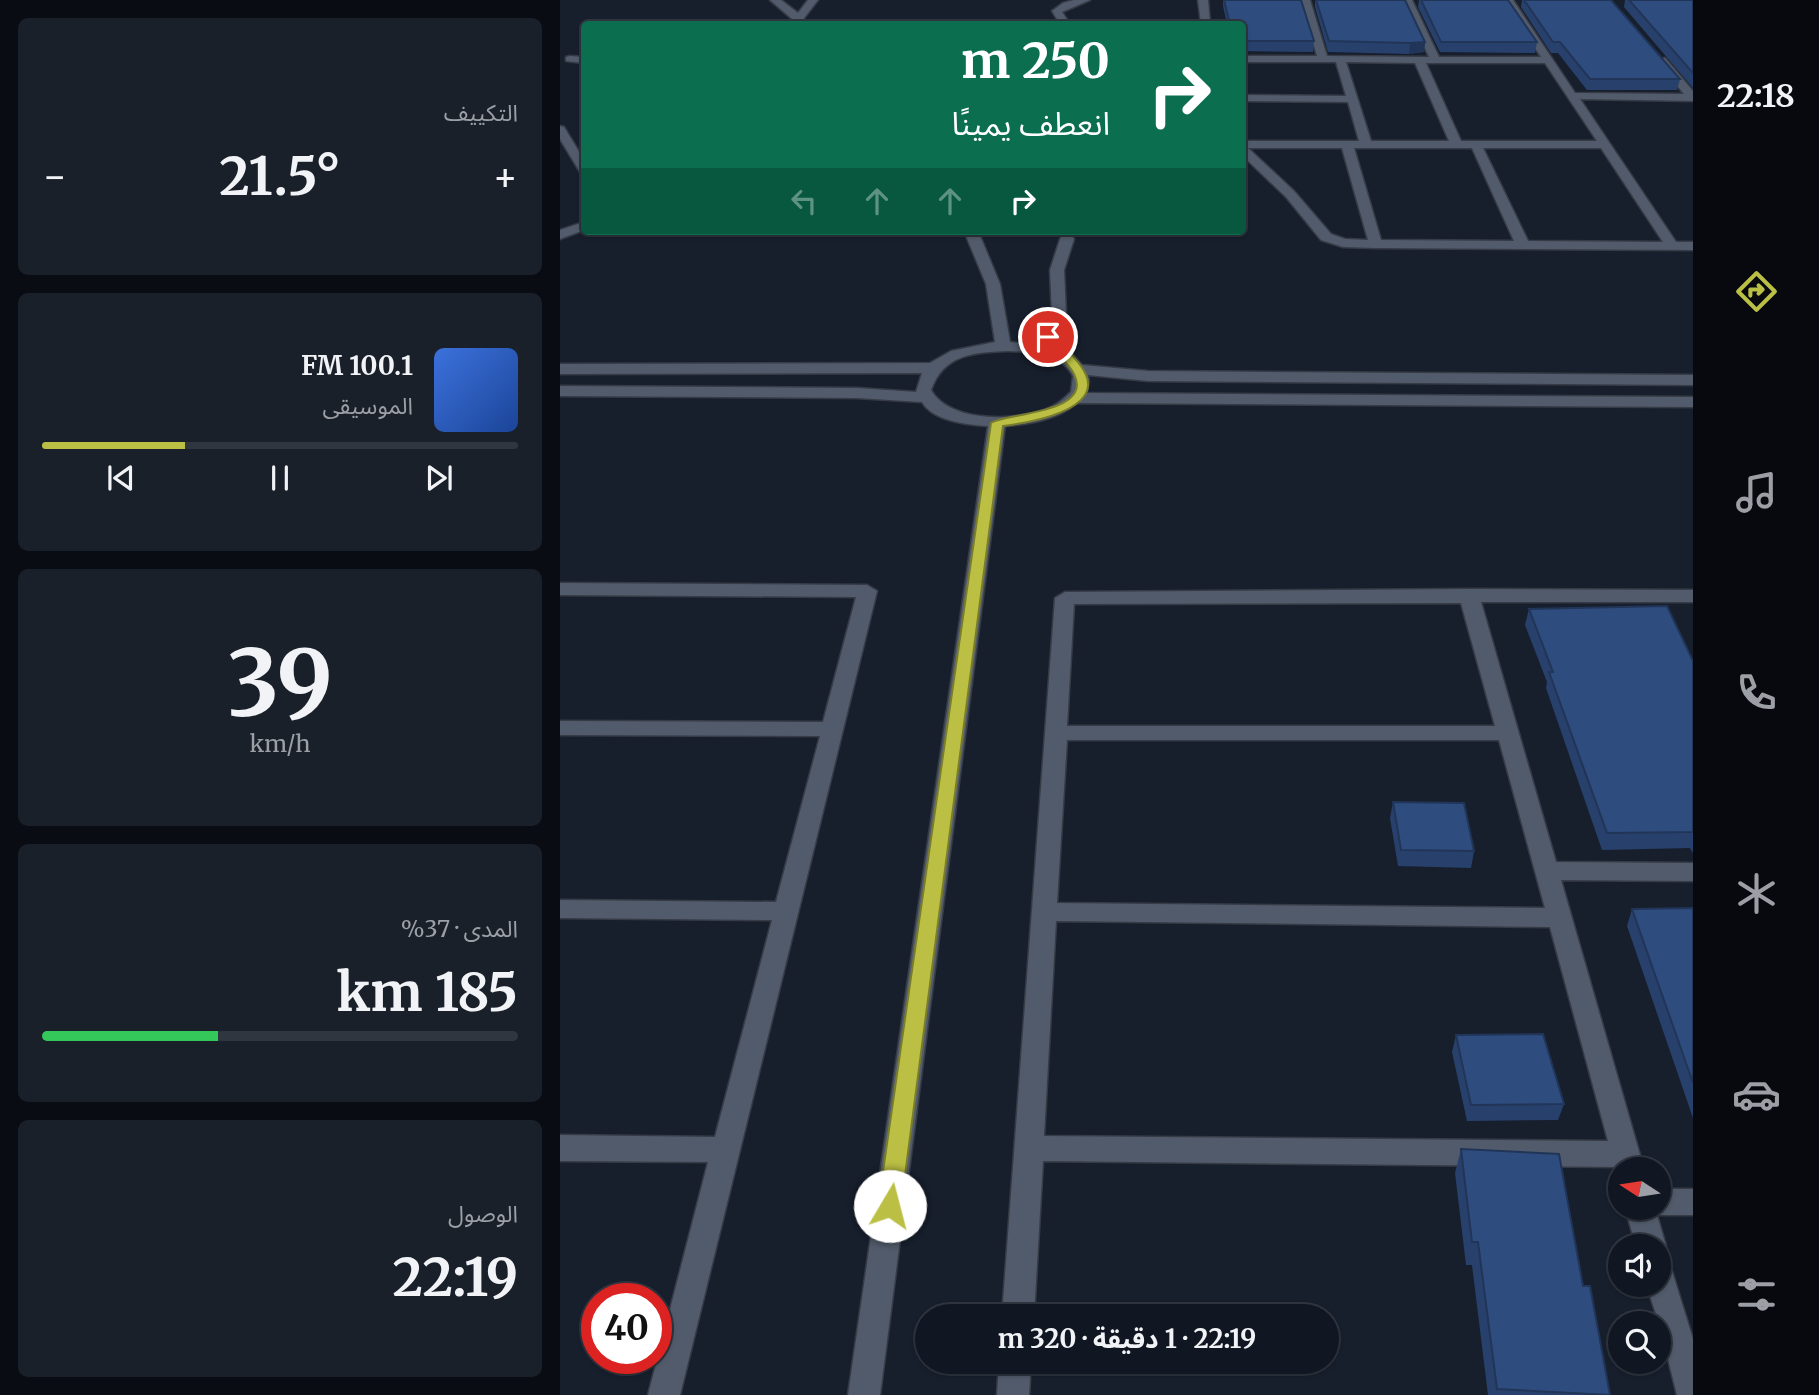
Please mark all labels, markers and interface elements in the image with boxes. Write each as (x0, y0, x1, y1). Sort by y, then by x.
text: 250 m (961, 30, 1110, 91)
icon: right (1134, 49, 1225, 140)
text: 22:18 (1717, 76, 1795, 116)
text: التكييف (444, 98, 518, 127)
text: انعطف يمينًا (951, 104, 1110, 144)
text: 21.5° (219, 144, 341, 209)
text: − (42, 153, 67, 200)
text: + (493, 153, 518, 200)
icon: left (785, 182, 823, 220)
icon: ahead (858, 182, 896, 220)
icon: ahead (931, 182, 969, 220)
icon: right (1004, 182, 1042, 220)
icon: directions (1732, 267, 1781, 316)
pin (1018, 307, 1078, 367)
icon: arrive (1029, 318, 1067, 356)
text: 100.1 FM (301, 349, 413, 382)
text: الموسيقى (322, 391, 413, 420)
icon: previous (102, 459, 140, 497)
icon: pause (261, 459, 299, 497)
icon: next (420, 459, 458, 497)
icon: music (1732, 468, 1781, 517)
text: 39 (227, 626, 333, 741)
icon: phone (1732, 668, 1781, 717)
text: km/h (250, 729, 310, 758)
icon: climate (1732, 869, 1781, 918)
text: المدى · 37% (401, 914, 518, 943)
text: 185 km (337, 960, 518, 1025)
icon: car (1732, 1070, 1781, 1119)
north arrow (1608, 1157, 1671, 1220)
map controls (1608, 1157, 1671, 1374)
position arrow (853, 1169, 927, 1243)
text: الوصول (448, 1199, 518, 1228)
button: sound (1608, 1234, 1671, 1297)
text: 22:19 (392, 1245, 518, 1310)
icon: filters (1732, 1270, 1781, 1319)
speed limit sign: 40 (581, 1283, 672, 1374)
button: search (1608, 1311, 1671, 1374)
text: 22:19 · 1 دقيقة · 320 m (998, 1322, 1256, 1355)

